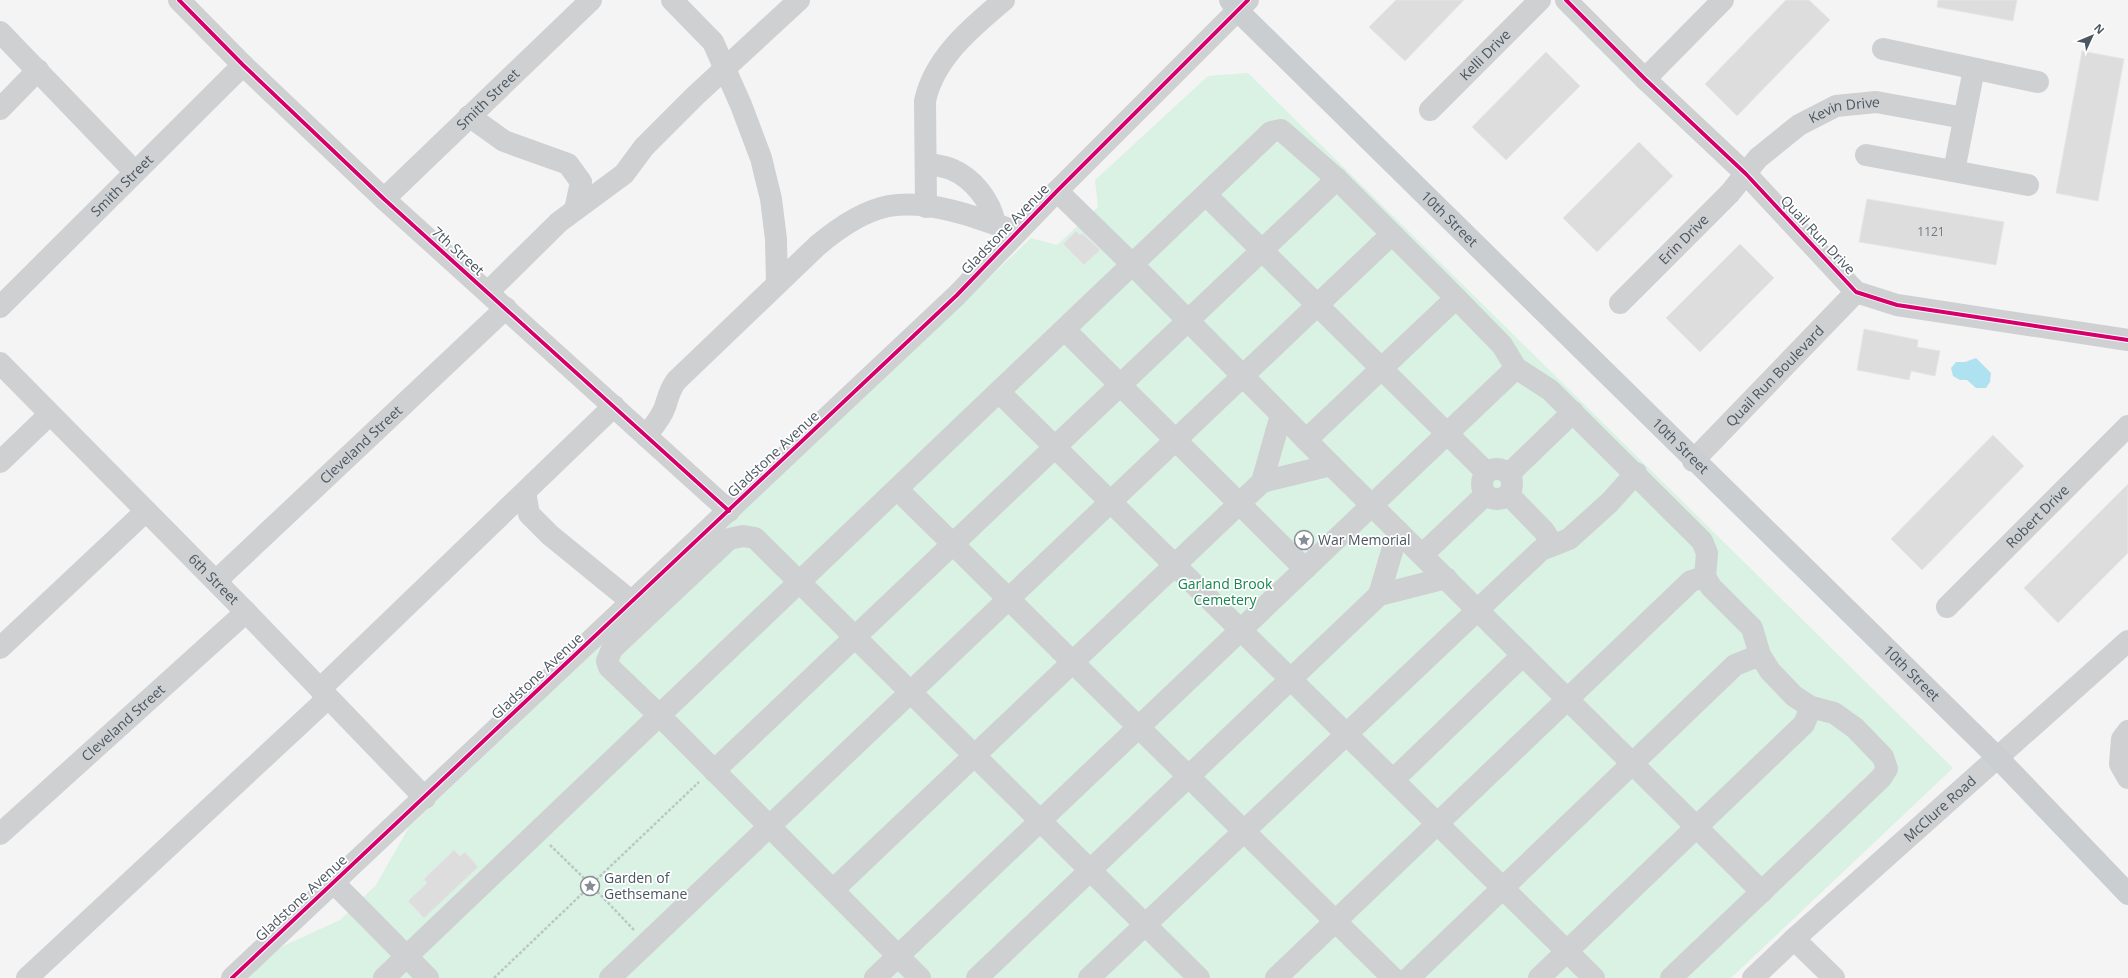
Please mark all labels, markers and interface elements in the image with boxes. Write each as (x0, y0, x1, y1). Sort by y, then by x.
north arrow (2072, 16, 2112, 56)
text: N (2091, 20, 2108, 37)
street label: Kelli Drive (1455, 25, 1515, 84)
street label: Smith Street (452, 64, 523, 134)
street label: Kevin Drive (1805, 91, 1882, 127)
street label: Smith Street (86, 150, 157, 220)
street label: Gladstone Avenue (956, 179, 1053, 278)
street label: 10th Street (1417, 186, 1482, 251)
street label: Quail Run Drive (1777, 191, 1860, 278)
street label: Erin Drive (1654, 210, 1713, 268)
street label: 7th Street (428, 222, 489, 279)
house number: 1121 (1917, 223, 1945, 240)
street label: Quail Run Boulevard (1721, 321, 1828, 431)
street label: Cleveland Street (315, 401, 406, 488)
street label: Gladstone Avenue (723, 406, 823, 501)
street label: 10th Street (1648, 413, 1713, 478)
street label: Robert Drive (2001, 480, 2073, 552)
place icon: War Memorial (1293, 529, 1315, 551)
place label: War Memorial (1318, 530, 1410, 549)
street label: 6th Street (185, 549, 243, 608)
park label: Garland Brook Cemetery (1178, 574, 1273, 609)
street label: Gladstone Avenue (487, 628, 587, 723)
street label: 10th Street (1879, 640, 1944, 705)
street label: Cleveland Street (77, 680, 169, 765)
street label: McClure Road (1899, 771, 1980, 846)
street label: Gladstone Avenue (251, 850, 351, 945)
place label: Garden of Gethsemane (604, 868, 687, 903)
place icon: Garden of Gethsemane (579, 875, 601, 897)

